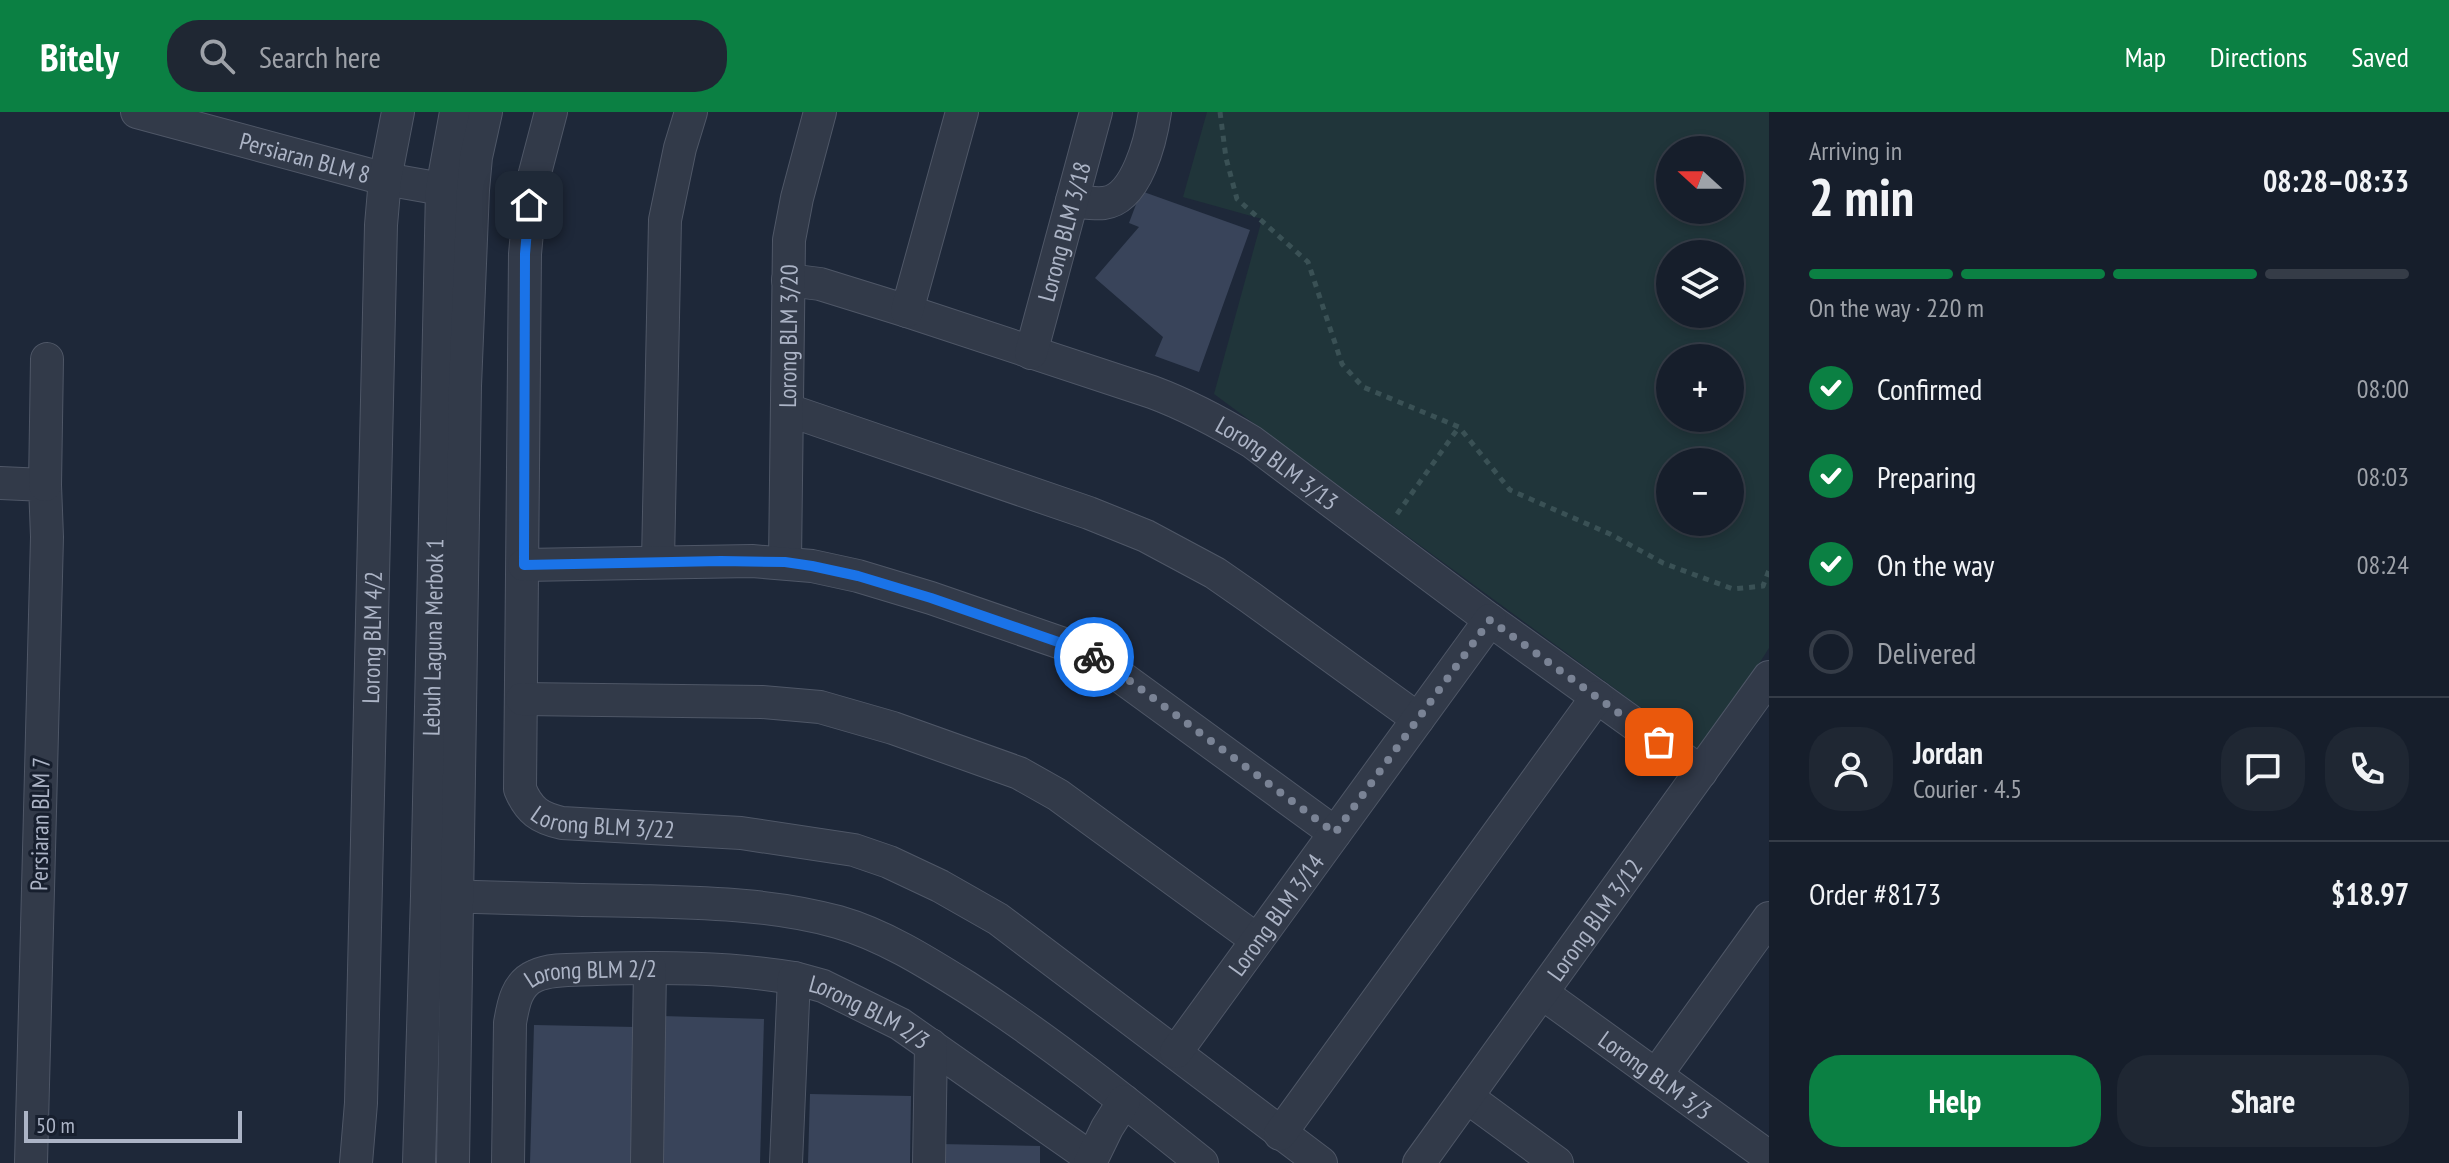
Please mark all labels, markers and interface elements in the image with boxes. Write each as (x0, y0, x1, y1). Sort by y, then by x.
search box (167, 20, 727, 92)
text: Bitely (40, 32, 119, 81)
icon: search (195, 34, 239, 78)
text: Search here (259, 37, 381, 76)
text: Map (2125, 38, 2166, 75)
text: Directions (2210, 38, 2307, 75)
text: Saved (2351, 38, 2409, 75)
street label: Persiaran BLM 8 (236, 125, 374, 190)
text: Arriving in (1809, 134, 1902, 167)
north arrow (1656, 136, 1744, 224)
map controls (1656, 136, 1744, 536)
street label: Lorong BLM 3/18 (1030, 158, 1097, 305)
text: 08:28–08:33 (2263, 161, 2409, 200)
text: 2 min (1809, 163, 1914, 230)
pin (495, 171, 563, 239)
icon: home (507, 183, 551, 227)
button: layers (1656, 240, 1744, 328)
street label: Lorong BLM 3/20 (771, 264, 804, 408)
text: On the way · 220 m (1809, 291, 1984, 324)
button: + (1656, 344, 1744, 432)
icon: check (1809, 366, 1853, 410)
text: Confirmed (1877, 369, 1982, 408)
text: 08:00 (2357, 372, 2409, 405)
street label: Lorong BLM 3/13 (1211, 409, 1345, 517)
button: − (1656, 448, 1744, 536)
icon: check (1809, 454, 1853, 498)
text: Preparing (1877, 457, 1976, 496)
text: 08:03 (2357, 460, 2409, 493)
street label: Lebuh Laguna Merbok 1 (415, 538, 450, 736)
icon: check (1809, 542, 1853, 586)
text: On the way (1877, 545, 1994, 584)
text: 08:24 (2357, 548, 2409, 581)
street label: Lorong BLM 4/2 (355, 571, 389, 704)
courier (1054, 617, 1134, 697)
text: Delivered (1877, 633, 1976, 672)
icon: bike (1072, 635, 1116, 679)
pin (1625, 708, 1693, 776)
icon: bag (1637, 720, 1681, 764)
button: person (1809, 727, 1893, 811)
button: chat (2221, 727, 2305, 811)
button: phone (2325, 727, 2409, 811)
text: Jordan (1913, 733, 1983, 772)
street label: Persiaran BLM 7 (23, 757, 57, 891)
text: Courier · 4.5 (1913, 772, 2022, 805)
street label: Lorong BLM 3/22 (525, 798, 676, 845)
street label: Lorong BLM 3/14 (1221, 847, 1331, 982)
street label: Lorong BLM 3/12 (1540, 852, 1649, 987)
text: Order #8173 (1809, 874, 1941, 913)
text: $18.97 (2331, 874, 2409, 913)
street label: Lorong BLM 2/2 (518, 952, 657, 994)
street label: Lorong BLM 2/3 (806, 967, 936, 1056)
street label: Lorong BLM 3/3 (1593, 1024, 1718, 1126)
button: Help (1809, 1055, 2101, 1147)
button: Share (2117, 1055, 2409, 1147)
scale bar (24, 1107, 242, 1143)
text: 50 m (36, 1111, 75, 1139)

